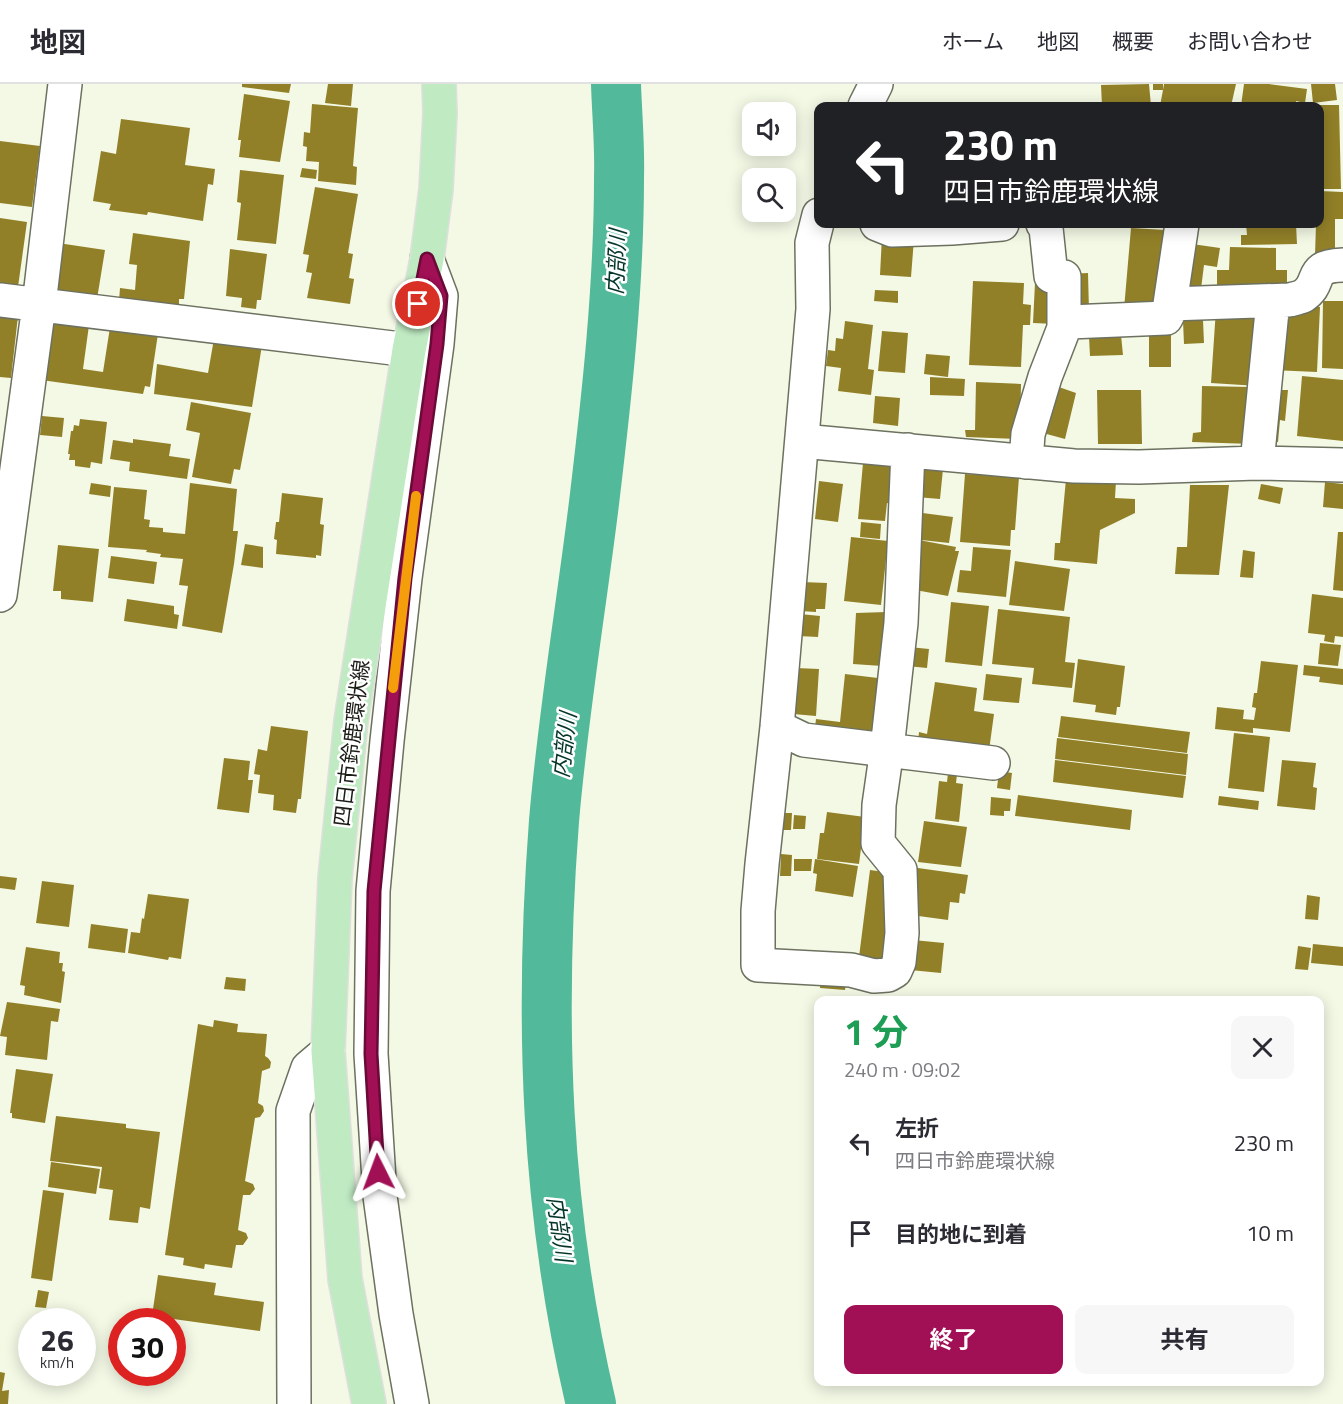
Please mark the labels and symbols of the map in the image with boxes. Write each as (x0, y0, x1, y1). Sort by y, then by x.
water label: 内部川 (597, 226, 635, 296)
pin (392, 278, 443, 329)
street label: 四日市鈴鹿環状線 (325, 658, 377, 828)
water label: 内部川 (543, 708, 585, 780)
position arrow (346, 1140, 410, 1204)
water label: 内部川 (539, 1194, 582, 1266)
speed limit sign: 30 (108, 1308, 186, 1386)

